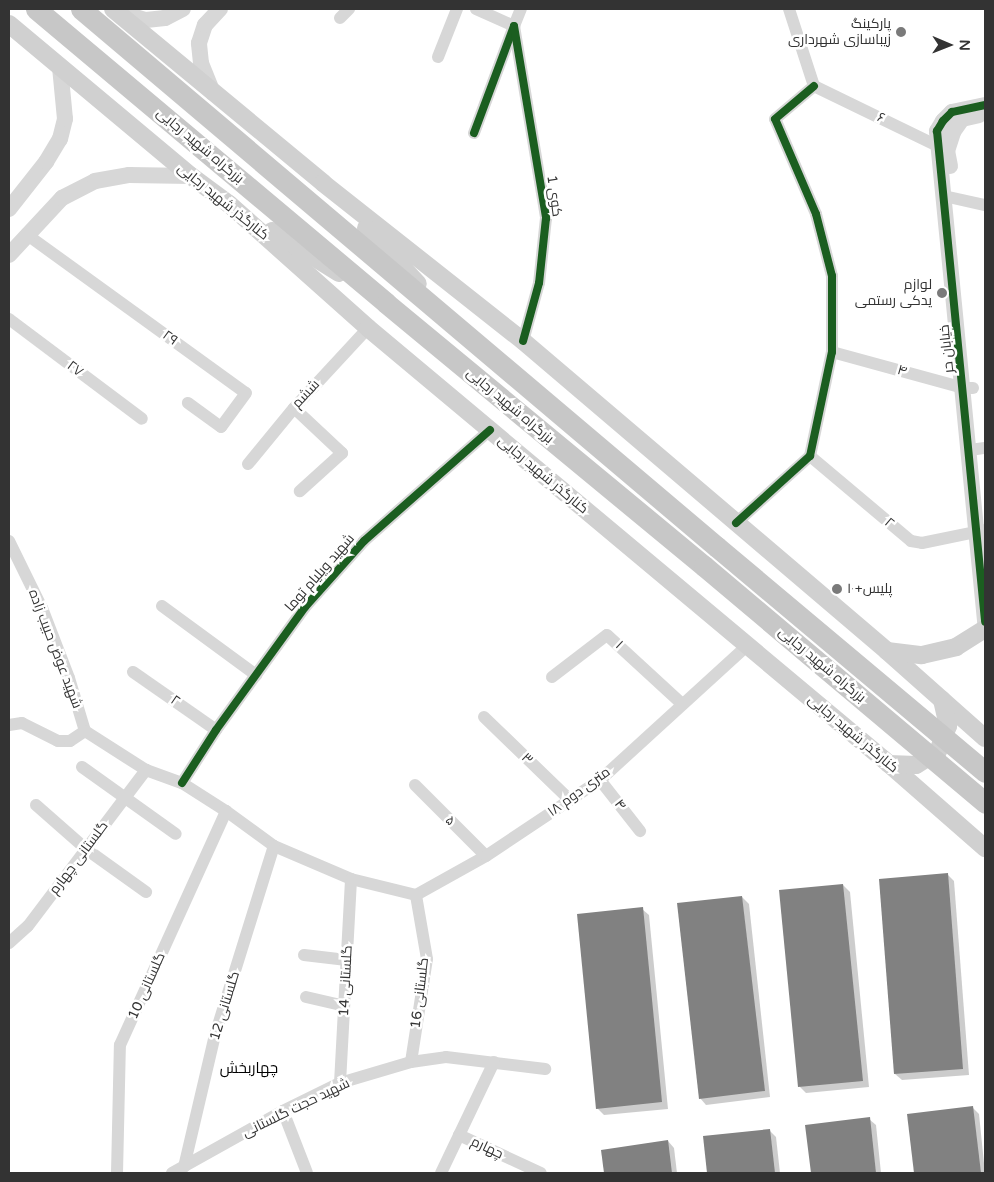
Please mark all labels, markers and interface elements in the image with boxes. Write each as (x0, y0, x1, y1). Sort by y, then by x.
place label: پارکینگ زیباسازی شهرداری (788, 16, 891, 48)
north arrow (924, 20, 974, 70)
marker: پارکینگ زیباسازی شهرداری (895, 26, 907, 38)
text: N (956, 39, 973, 51)
street label: بزرگراه شهید رجایی (153, 105, 247, 187)
street label: ۶ (874, 109, 888, 127)
street label: کنارگذر شهید رجایی (174, 160, 272, 244)
street label: کوی 1 (543, 174, 565, 218)
place label: لوازم یدکی رستمی (855, 277, 932, 310)
marker: لوازم یدکی رستمی (936, 287, 948, 299)
street label: خیابان حر (936, 324, 958, 374)
street label: ۲۹ (159, 327, 181, 349)
street label: ۲۷ (64, 357, 86, 381)
street label: ۴ (895, 362, 909, 380)
street label: بزرگراه شهید رجایی (463, 365, 557, 447)
street label: ششم (289, 376, 323, 412)
street label: کنارگذر شهید رجایی (494, 432, 592, 518)
street label: ۲ (881, 514, 897, 532)
street label: شهید ویلیام توما (282, 531, 358, 615)
place label: پلیس+١٠ (847, 581, 892, 597)
marker: پلیس+١٠ (831, 583, 843, 595)
street label: شهید عوض حبیب زاده (25, 587, 85, 711)
street label: بزرگراه شهید رجایی (775, 624, 869, 706)
street label: ۱ (612, 637, 626, 653)
street label: کنارگذر شهید رجایی (804, 691, 902, 777)
street label: ۲ (167, 692, 183, 710)
street label: ۳ (518, 750, 536, 768)
street label: ۱۸ متری دوم (544, 764, 614, 820)
street label: ۴ (611, 796, 629, 814)
street label: ۵ (441, 812, 459, 830)
street label: گلستانی چهارم (46, 818, 112, 898)
street label: گلستانی 14 (336, 945, 356, 1017)
street label: گلستانی 10 (125, 950, 169, 1022)
street label: گلستانی 16 (407, 957, 433, 1029)
street label: گلستانی 12 (207, 969, 243, 1043)
district label: چهاربخش (220, 1060, 278, 1078)
street label: شهید حجت گلستانی (240, 1075, 352, 1141)
street label: چهارم (468, 1133, 506, 1163)

